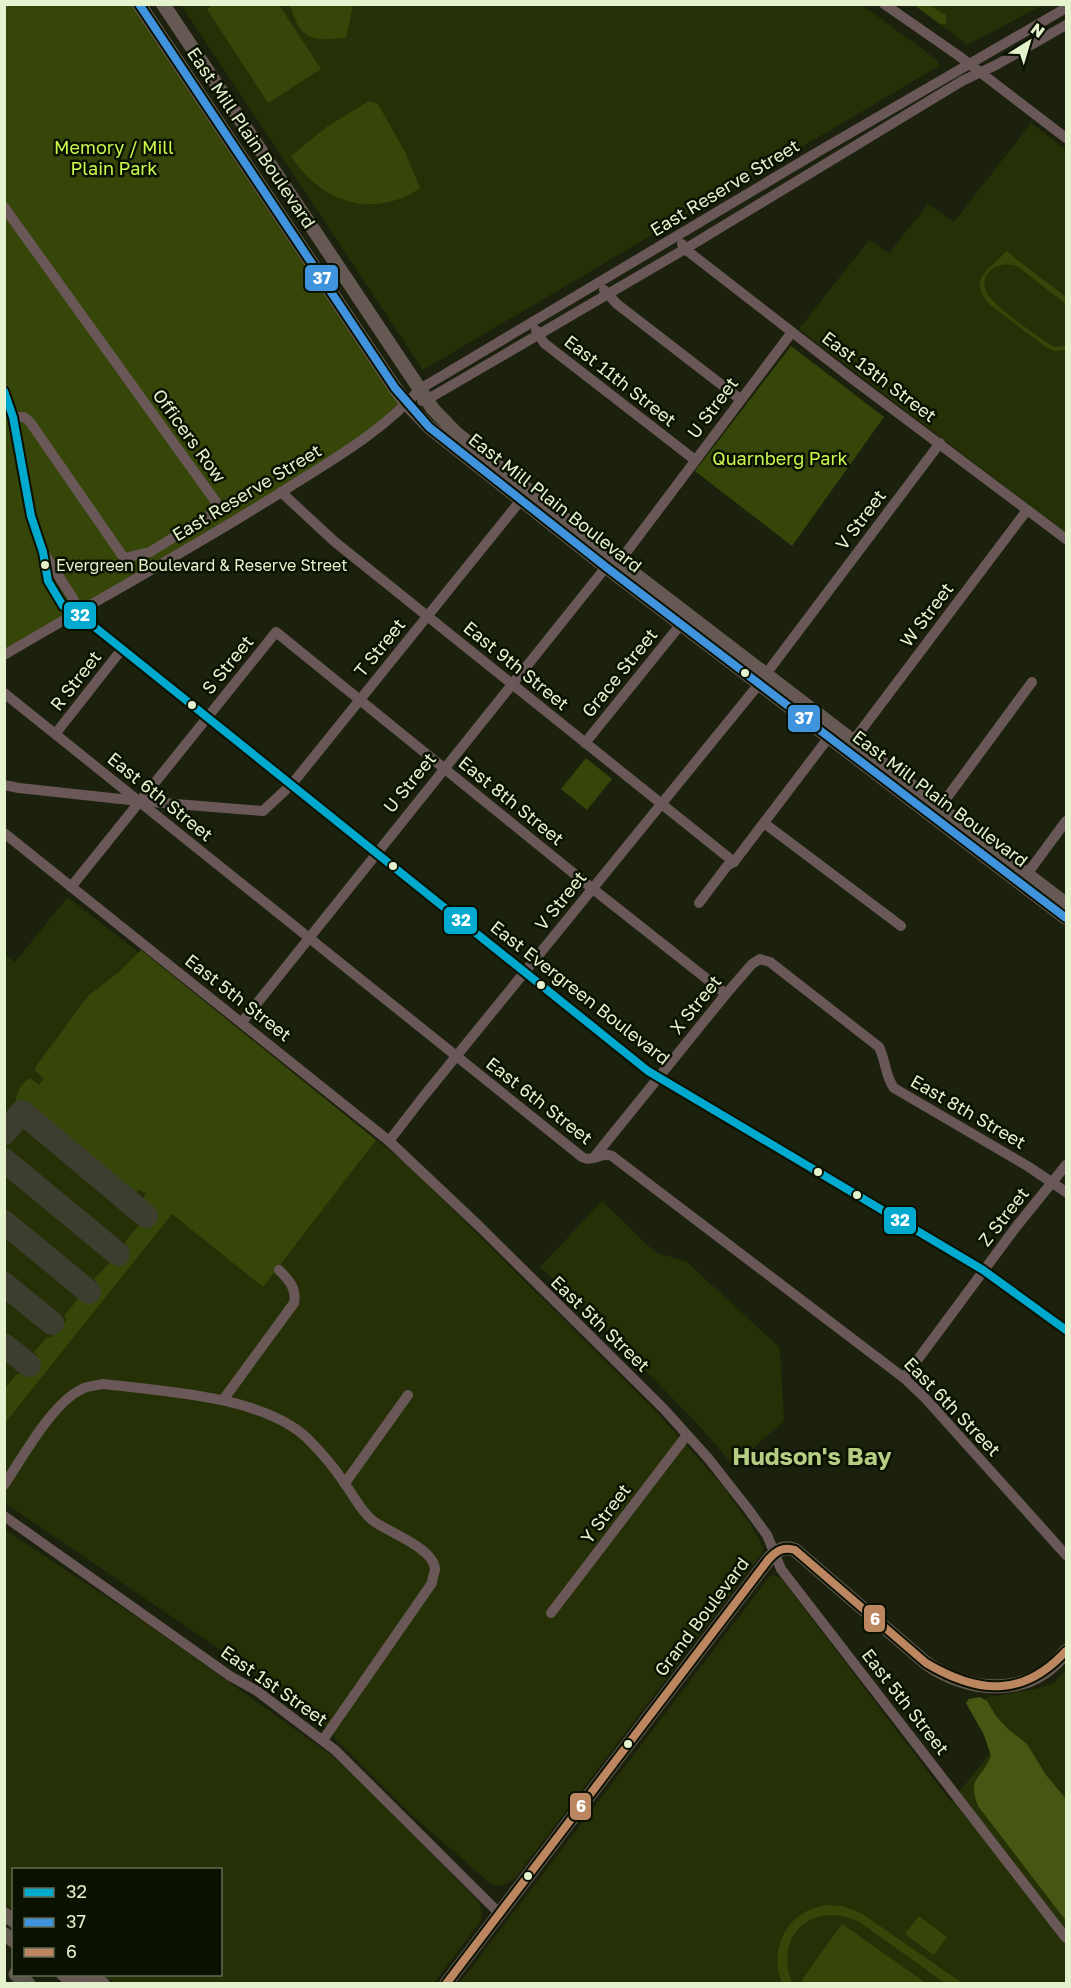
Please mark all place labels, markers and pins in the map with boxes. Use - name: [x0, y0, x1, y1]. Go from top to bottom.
- place label: Evergreen Boulevard & Reserve Street: [56, 555, 348, 575]
- marker: Evergreen Boulevard & Reserve Street: [39, 559, 51, 571]
- unlabelled marker: [739, 667, 751, 679]
- unlabelled marker: [186, 699, 198, 711]
- unlabelled marker: [387, 860, 399, 872]
- unlabelled marker: [535, 979, 547, 991]
- unlabelled marker: [812, 1166, 824, 1178]
- unlabelled marker: [851, 1189, 863, 1201]
- unlabelled marker: [622, 1738, 634, 1750]
- unlabelled marker: [522, 1870, 534, 1882]

